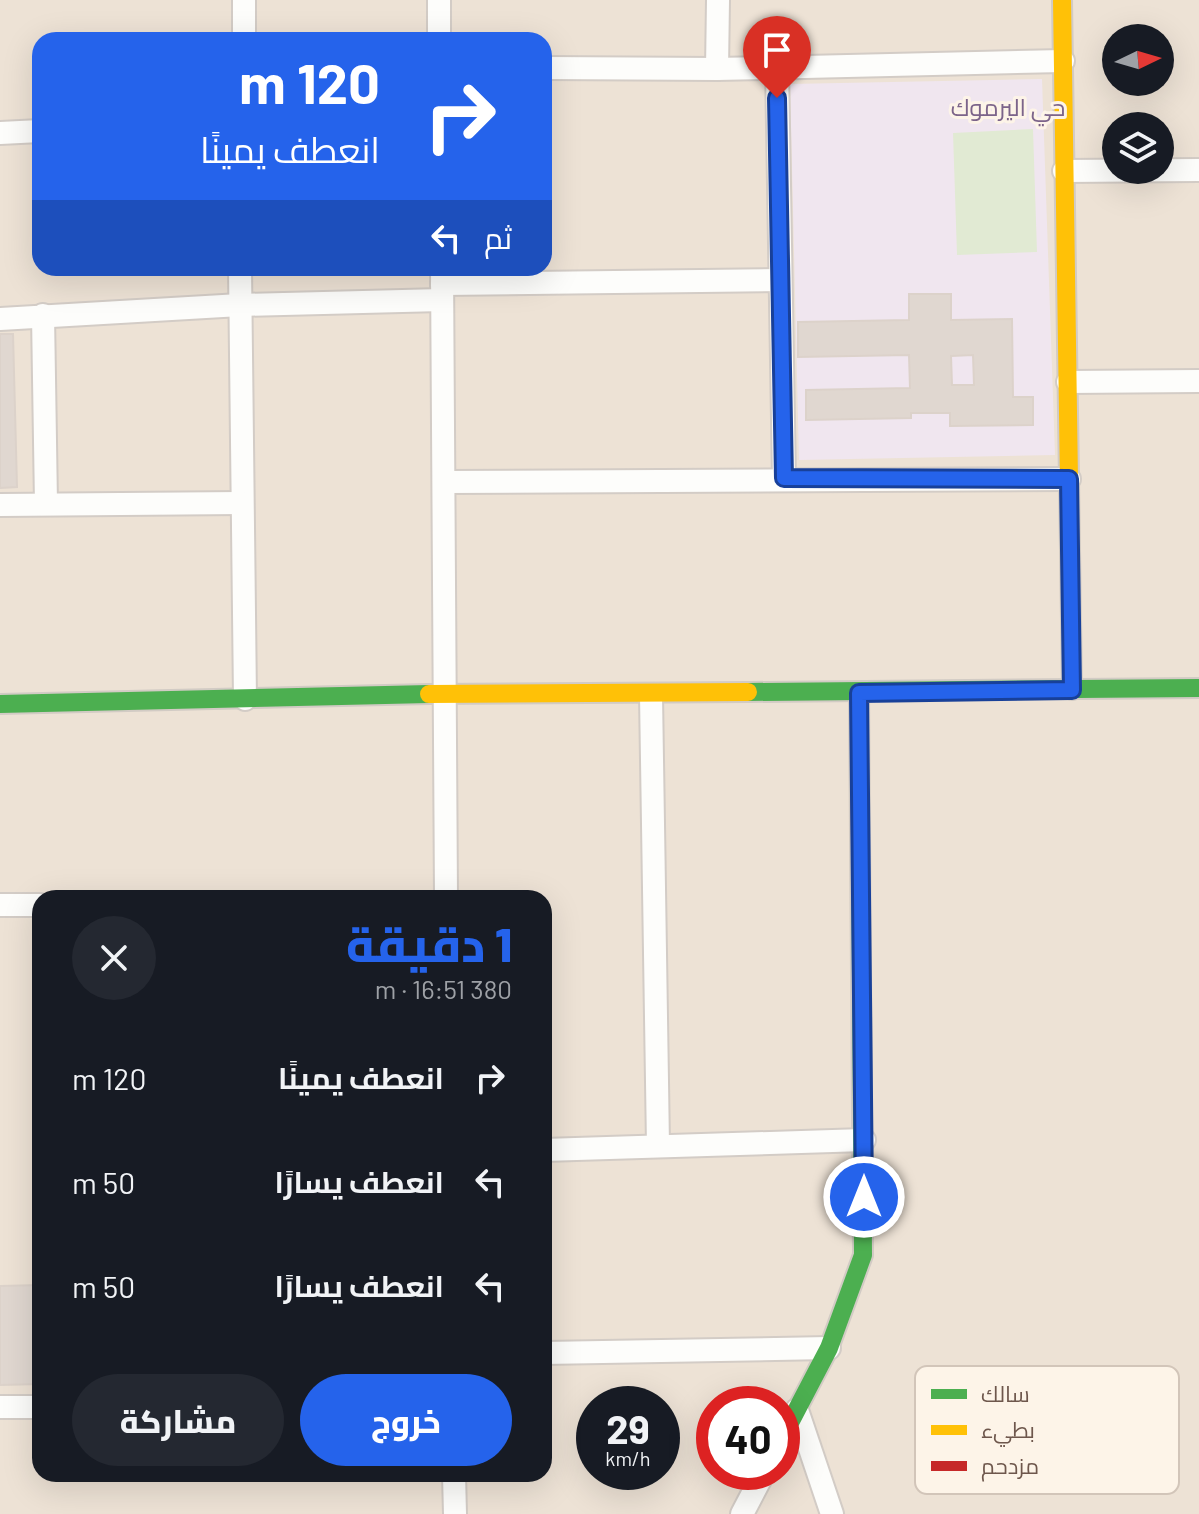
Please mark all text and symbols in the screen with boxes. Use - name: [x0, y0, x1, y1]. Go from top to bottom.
- pin: [743, 16, 811, 98]
- north arrow: [1102, 24, 1174, 96]
- map controls: [1102, 24, 1174, 184]
- icon: arrive: [755, 28, 799, 72]
- text: 120 m: [239, 48, 380, 115]
- icon: right: [408, 64, 512, 168]
- district label: حي اليرموك: [951, 92, 1065, 127]
- button: layers: [1102, 112, 1174, 184]
- text: انعطف يمينًا: [200, 127, 380, 170]
- icon: left: [424, 216, 468, 260]
- text: ثم: [484, 219, 512, 255]
- text: 1 دقيقة: [346, 914, 512, 972]
- button: close: [72, 916, 156, 1000]
- text: 380 m · 16:51: [375, 973, 512, 1004]
- icon: right: [468, 1056, 512, 1100]
- text: انعطف يمينًا: [278, 1059, 444, 1095]
- text: 120 m: [72, 1060, 146, 1096]
- position arrow: [822, 1155, 906, 1239]
- icon: left: [468, 1160, 512, 1204]
- text: انعطف يسارًا: [274, 1163, 444, 1199]
- text: 50 m: [72, 1164, 135, 1200]
- icon: left: [468, 1264, 512, 1308]
- text: انعطف يسارًا: [274, 1267, 444, 1303]
- text: 50 m: [72, 1268, 135, 1304]
- legend: [915, 1366, 1179, 1494]
- button: مشاركة: [72, 1374, 284, 1466]
- button: خروج: [300, 1374, 512, 1466]
- text: سالك: [981, 1380, 1030, 1406]
- speed limit sign: 40: [696, 1386, 800, 1490]
- text: 29: [606, 1404, 650, 1452]
- text: بطيء: [981, 1416, 1035, 1447]
- text: km/h: [605, 1446, 651, 1470]
- text: مزدحم: [981, 1452, 1039, 1482]

